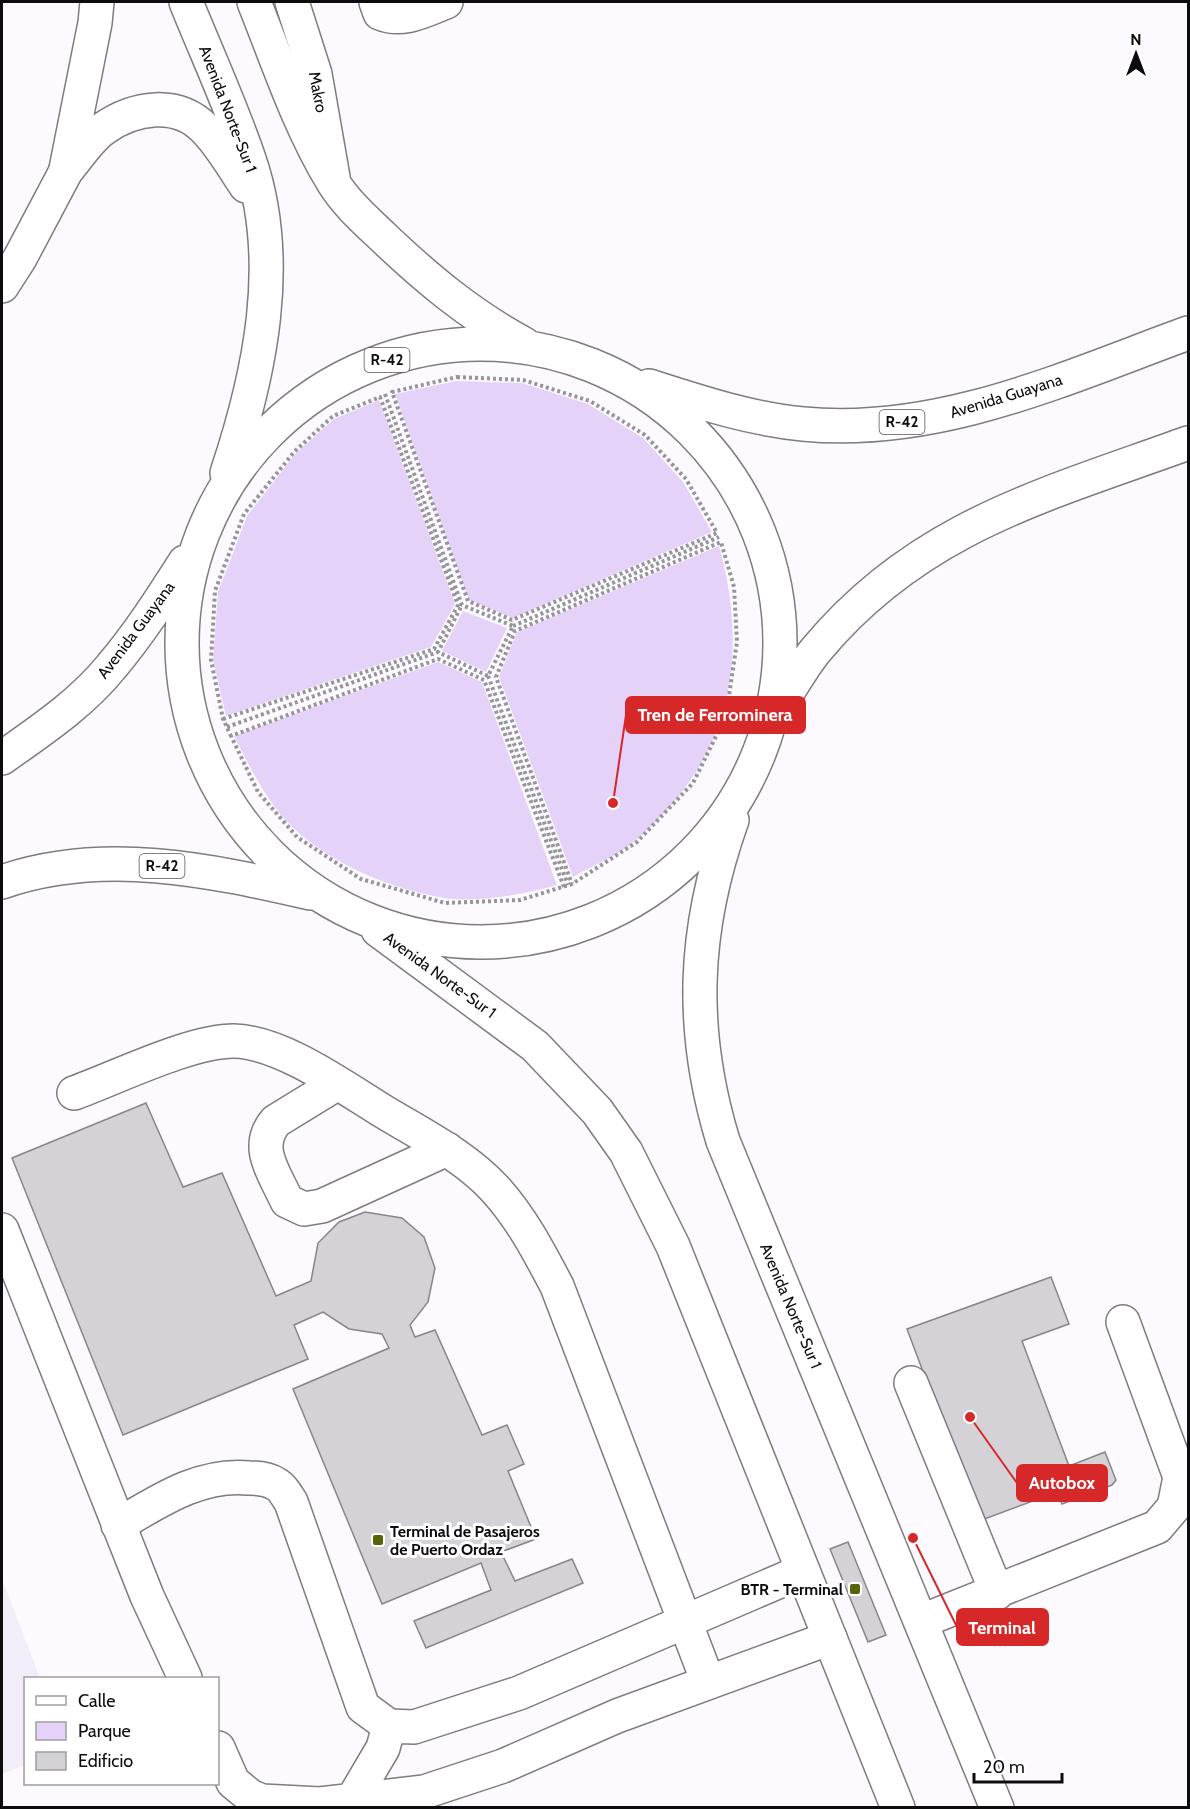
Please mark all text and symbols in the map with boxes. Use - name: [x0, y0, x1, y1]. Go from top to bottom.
- north arrow: [1106, 24, 1166, 84]
- text: N: [1130, 30, 1142, 49]
- street label: Avenida Norte-Sur 1: [195, 43, 261, 175]
- street label: Makro: [305, 70, 331, 114]
- road number: R-42: [364, 348, 410, 372]
- street label: Avenida Guayana: [948, 370, 1065, 422]
- road number: R-42: [880, 410, 924, 434]
- street label: Avenida Guayana: [93, 578, 179, 682]
- callout: Tren de Ferrominera: [626, 697, 805, 733]
- text: Tren de Ferrominera: [637, 704, 793, 726]
- road number: R-42: [140, 854, 184, 878]
- street label: Avenida Norte-Sur 1: [380, 928, 500, 1022]
- street label: Avenida Norte-Sur 1: [756, 1241, 826, 1371]
- callout: Autobox: [1017, 1465, 1107, 1501]
- text: Autobox: [1029, 1472, 1095, 1494]
- place label: Terminal de Pasajeros de Puerto Ordaz: [390, 1522, 540, 1559]
- marker: Terminal de Pasajeros de Puerto Ordaz: [371, 1533, 385, 1547]
- place label: BTR - Terminal: [741, 1580, 843, 1599]
- marker: BTR - Terminal: [848, 1582, 862, 1596]
- callout: Terminal: [957, 1609, 1048, 1645]
- text: Terminal: [968, 1617, 1036, 1639]
- legend: [24, 1677, 219, 1785]
- text: Calle: [78, 1690, 115, 1712]
- text: Parque: [78, 1720, 131, 1742]
- scale bar: [974, 1746, 1062, 1784]
- text: Edificio: [78, 1750, 133, 1772]
- text: 20 m: [983, 1756, 1025, 1778]

